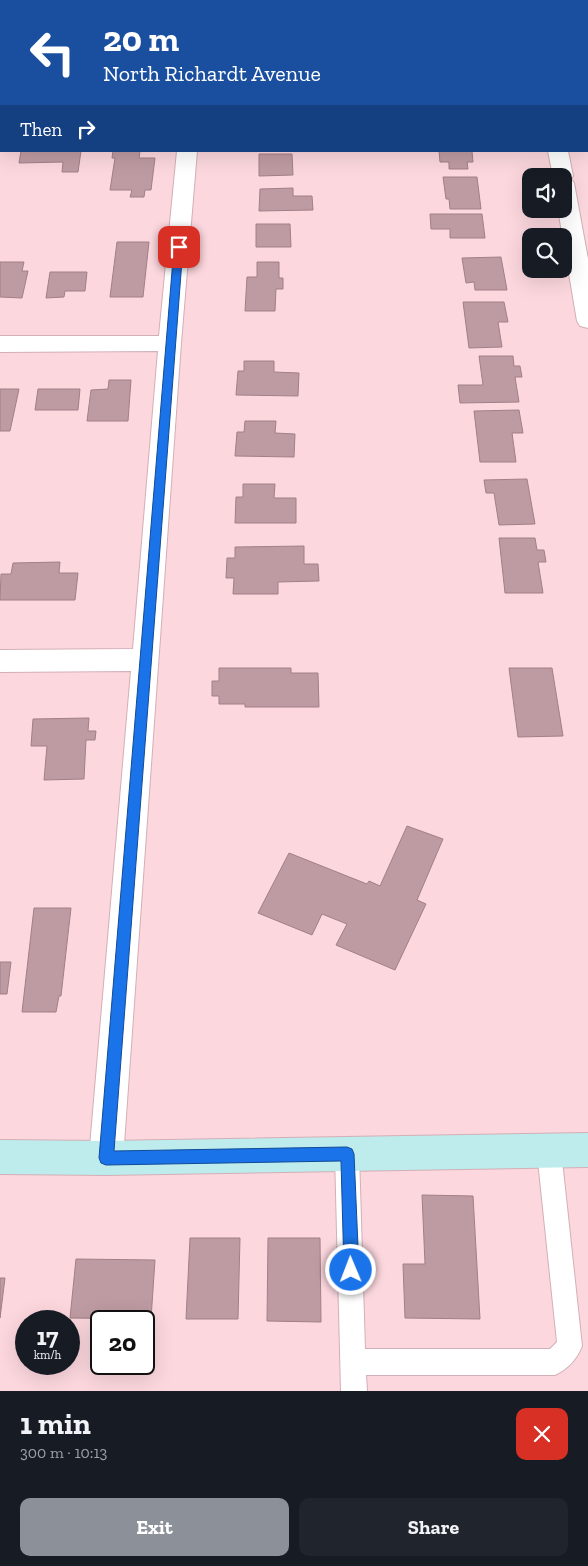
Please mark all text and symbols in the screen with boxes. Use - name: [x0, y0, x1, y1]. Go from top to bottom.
- text: 20 m: [103, 18, 179, 60]
- icon: left: [20, 20, 85, 85]
- text: North Richardt Avenue: [103, 60, 321, 87]
- icon: right: [72, 115, 100, 143]
- text: Then: [20, 118, 62, 141]
- map controls: [522, 168, 572, 278]
- button: sound: [522, 168, 572, 218]
- pin: [158, 226, 200, 268]
- button: search: [522, 228, 572, 278]
- icon: arrive: [165, 233, 193, 261]
- position arrow: [324, 1243, 376, 1295]
- speed limit sign: 20: [90, 1310, 155, 1375]
- text: 17: [37, 1321, 58, 1351]
- text: km/h: [34, 1348, 61, 1362]
- text: 1 min: [20, 1406, 91, 1442]
- button: close: [516, 1408, 568, 1460]
- text: 300 m · 10:13: [20, 1443, 107, 1462]
- button: Exit: [20, 1498, 289, 1556]
- button: Share: [299, 1498, 568, 1556]

